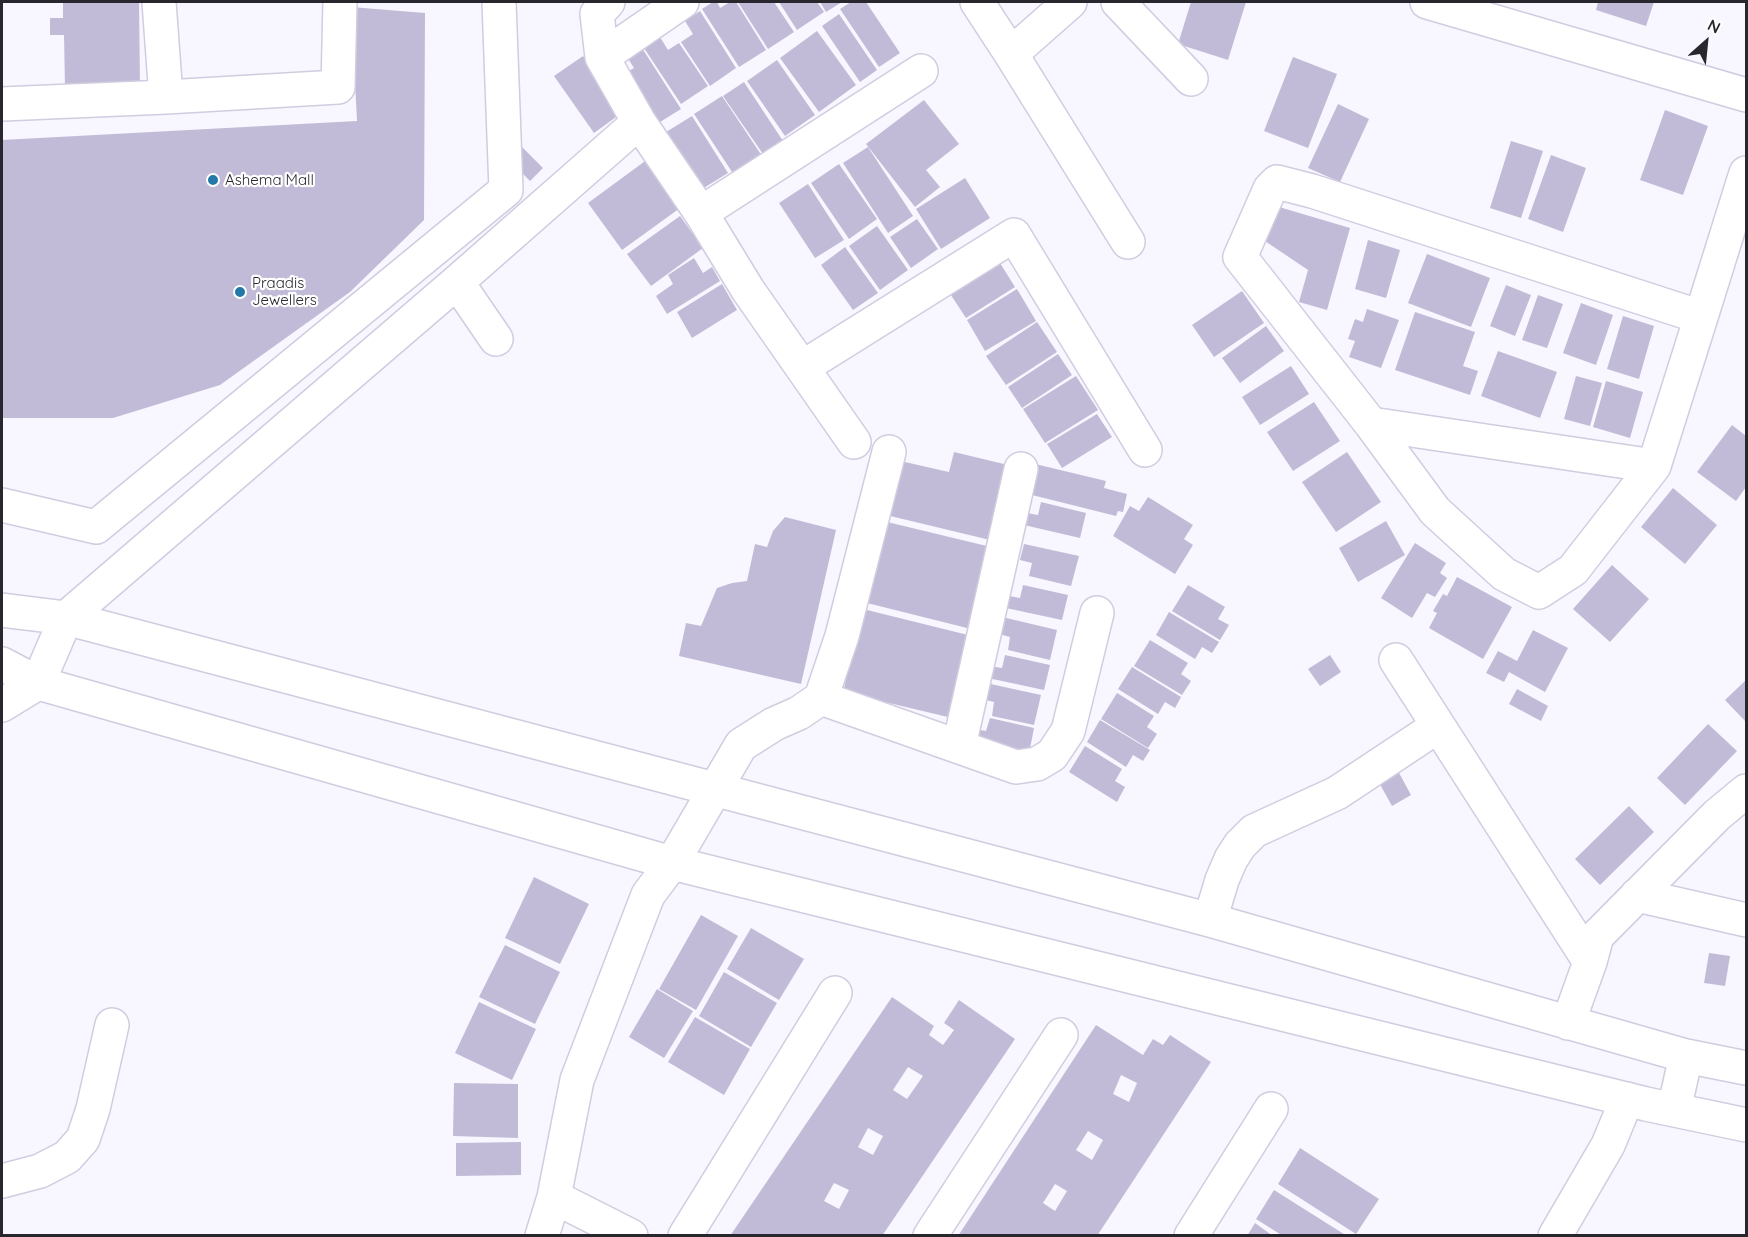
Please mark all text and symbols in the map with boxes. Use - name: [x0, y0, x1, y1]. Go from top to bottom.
- north arrow: [1676, 12, 1736, 72]
- text: N: [1704, 14, 1724, 38]
- place label: Ashema Mall: [225, 171, 314, 189]
- marker: Ashema Mall: [206, 173, 220, 187]
- place label: Praadis Jewellers: [252, 274, 317, 309]
- marker: Praadis Jewellers: [233, 285, 247, 299]

